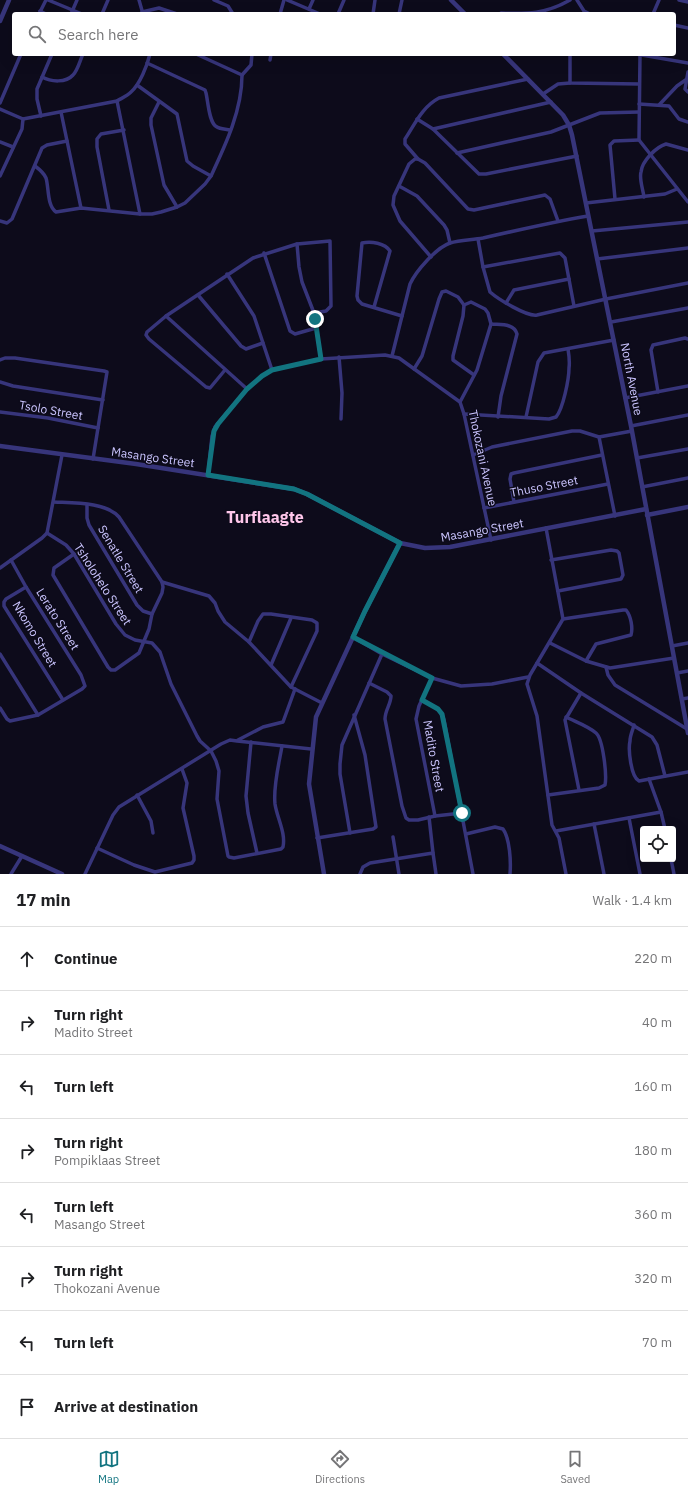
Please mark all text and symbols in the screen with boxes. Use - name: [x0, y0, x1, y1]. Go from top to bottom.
- search box: [12, 12, 676, 56]
- icon: search: [26, 23, 48, 45]
- text: Search here: [58, 25, 138, 44]
- route end: [306, 310, 324, 328]
- street label: North Avenue: [618, 341, 646, 417]
- street label: Tsolo Street: [18, 397, 84, 423]
- street label: Thokozani Avenue: [465, 409, 501, 508]
- street label: Masango Street: [110, 444, 196, 470]
- street label: Thuso Street: [509, 472, 579, 500]
- district label: Turflaagte: [226, 507, 304, 527]
- street label: Masango Street: [439, 515, 525, 545]
- street label: Senatle Street: [95, 522, 147, 596]
- street label: Tsholohelo Street: [71, 540, 135, 628]
- street label: Lerato Street: [33, 585, 83, 653]
- street label: Nkomo Street: [9, 598, 61, 670]
- street label: Madito Street: [420, 719, 448, 793]
- route start: [453, 804, 471, 822]
- map controls: [640, 826, 676, 862]
- button: locate: [640, 826, 676, 862]
- text: 17 min: [16, 889, 71, 911]
- text: Walk · 1.4 km: [592, 892, 672, 909]
- icon: ahead: [16, 948, 38, 970]
- text: Continue: [54, 949, 118, 968]
- text: 220 m: [634, 950, 672, 967]
- text: Turn right: [54, 1005, 123, 1024]
- icon: right: [16, 1012, 38, 1034]
- text: 40 m: [642, 1014, 672, 1031]
- text: Madito Street: [54, 1024, 133, 1041]
- icon: left: [16, 1076, 38, 1098]
- text: Turn left: [54, 1077, 114, 1096]
- text: 160 m: [634, 1078, 672, 1095]
- text: Turn right: [54, 1133, 123, 1152]
- icon: right: [16, 1140, 38, 1162]
- text: 180 m: [634, 1142, 672, 1159]
- text: Pompiklaas Street: [54, 1152, 160, 1169]
- text: Turn left: [54, 1197, 114, 1216]
- icon: left: [16, 1204, 38, 1226]
- text: 360 m: [634, 1206, 672, 1223]
- text: Masango Street: [54, 1216, 145, 1233]
- text: Turn right: [54, 1261, 123, 1280]
- icon: right: [16, 1268, 38, 1290]
- text: 320 m: [634, 1270, 672, 1287]
- text: Thokozani Avenue: [54, 1280, 160, 1297]
- icon: left: [16, 1332, 38, 1354]
- text: Turn left: [54, 1333, 114, 1352]
- text: 70 m: [642, 1334, 672, 1351]
- icon: arrive: [16, 1396, 38, 1418]
- text: Arrive at destination: [54, 1397, 198, 1416]
- tab: Map: [98, 1448, 120, 1486]
- tab: Directions: [315, 1448, 365, 1486]
- tab: Saved: [560, 1448, 590, 1486]

